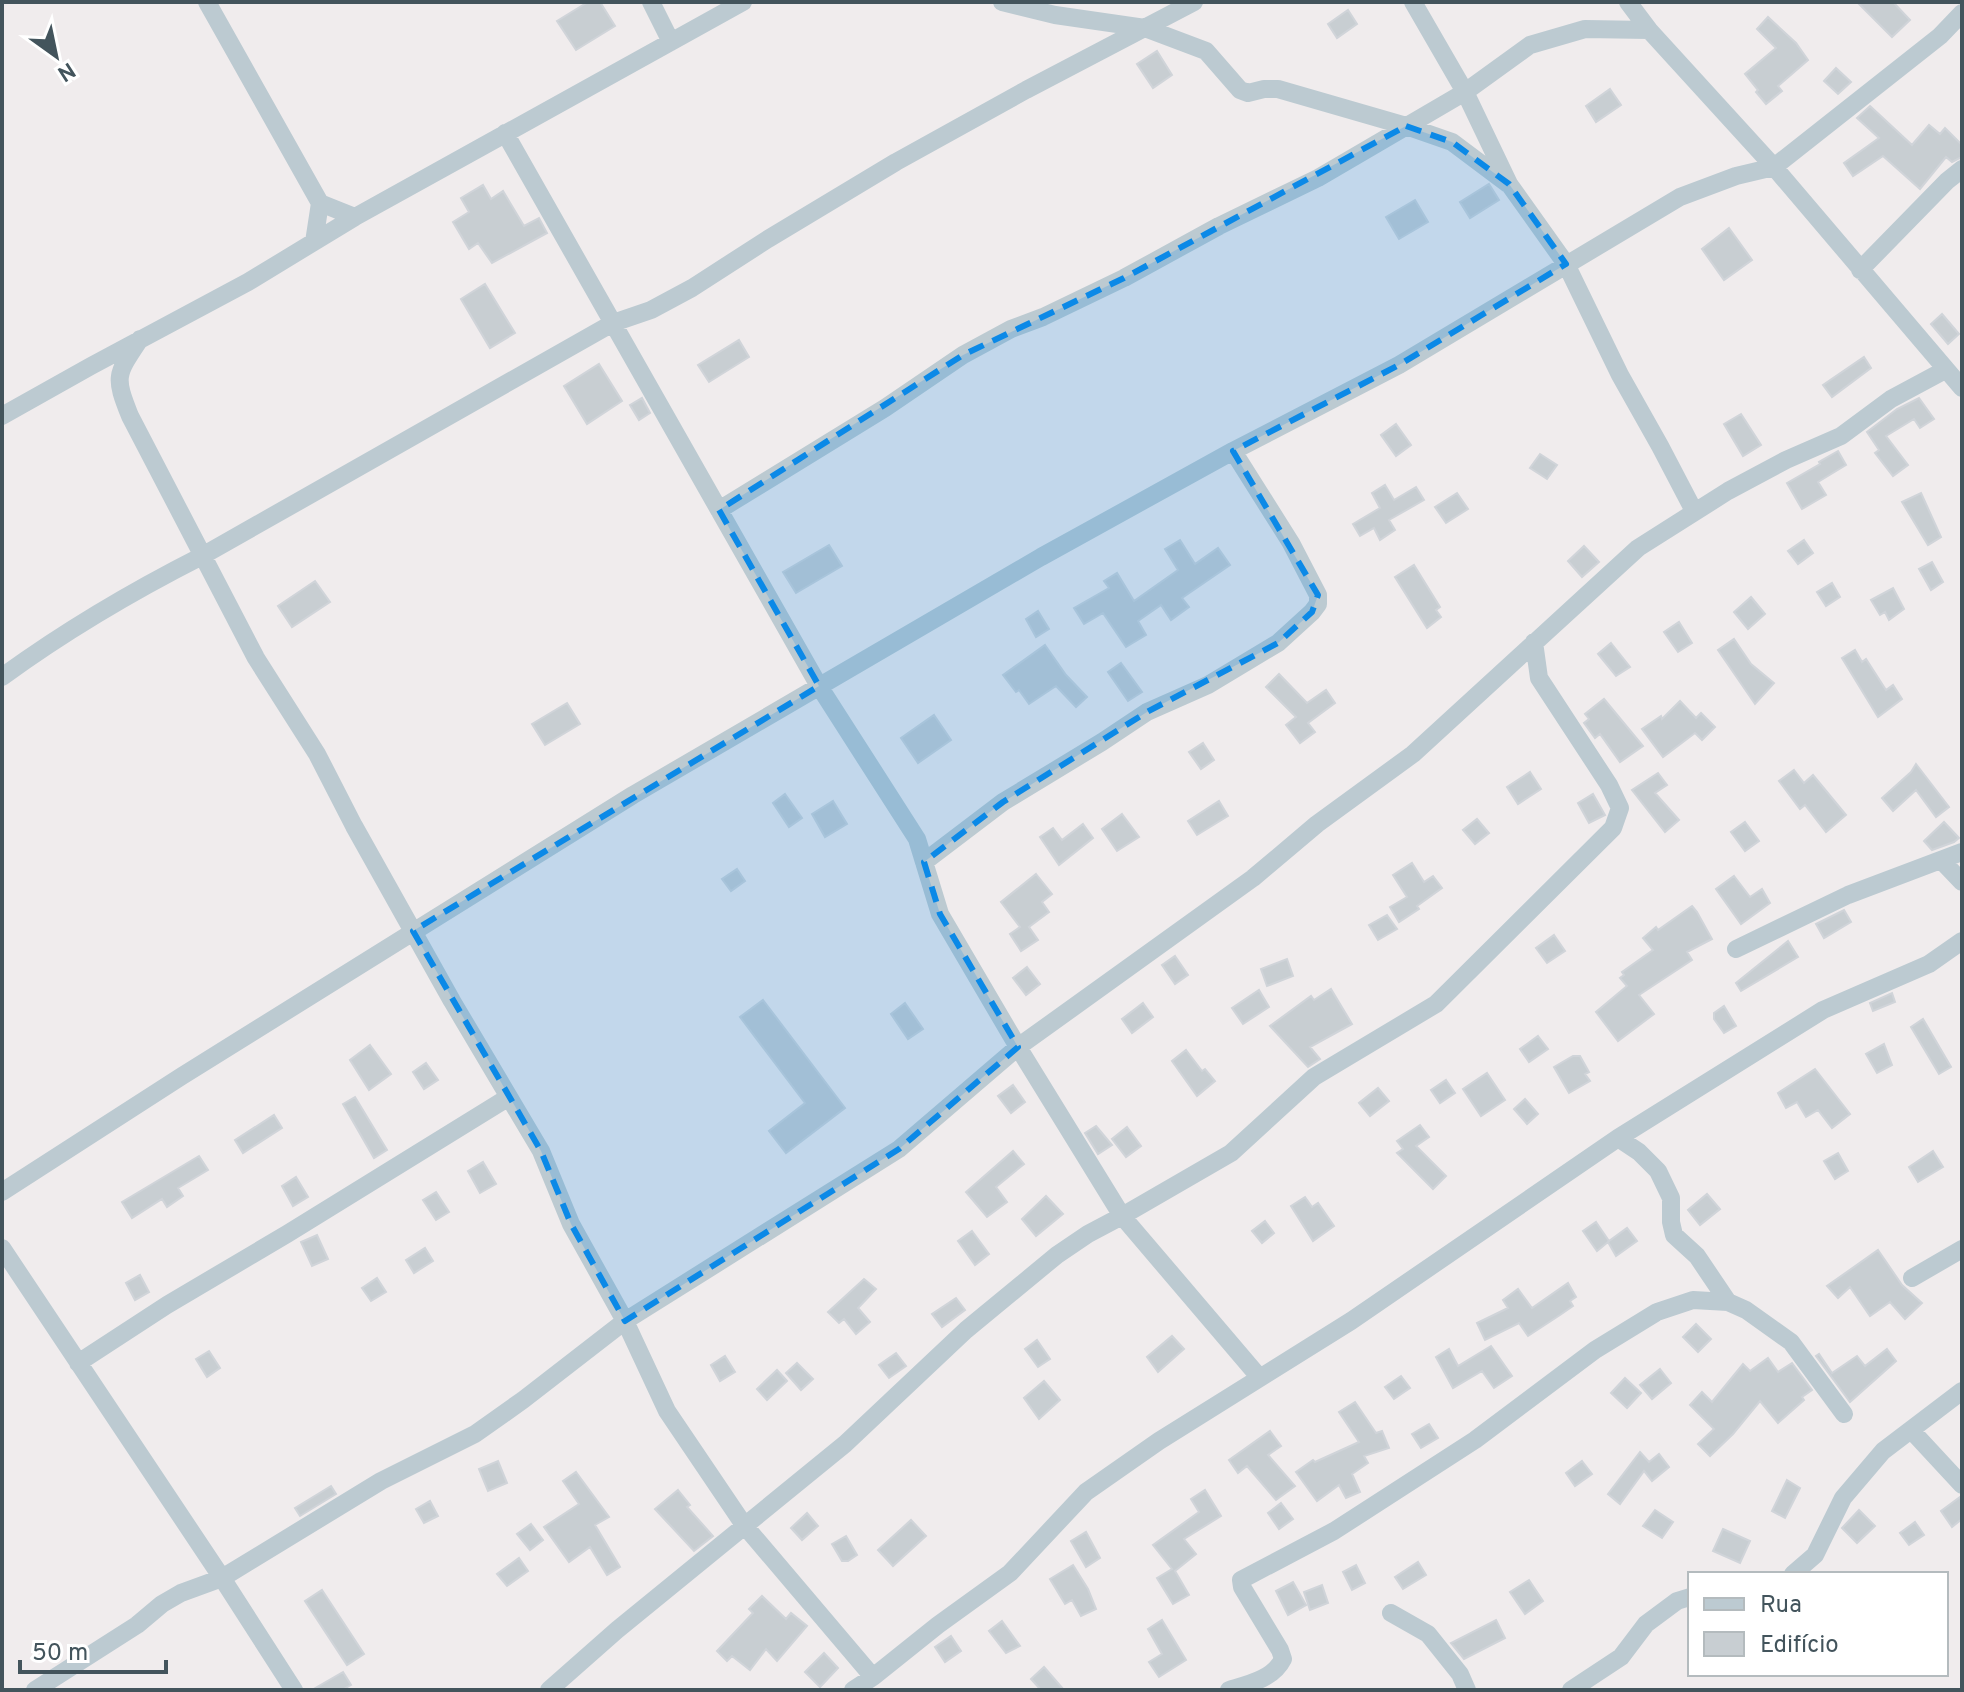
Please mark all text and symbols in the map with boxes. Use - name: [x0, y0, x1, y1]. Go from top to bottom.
- north arrow: [16, 16, 96, 96]
- text: N: [52, 55, 80, 86]
- legend: [1688, 1572, 1948, 1676]
- text: Rua: [1760, 1591, 1802, 1621]
- scale bar: [20, 1624, 166, 1674]
- text: Edifício: [1760, 1631, 1839, 1661]
- text: 50 m: [32, 1639, 88, 1669]

